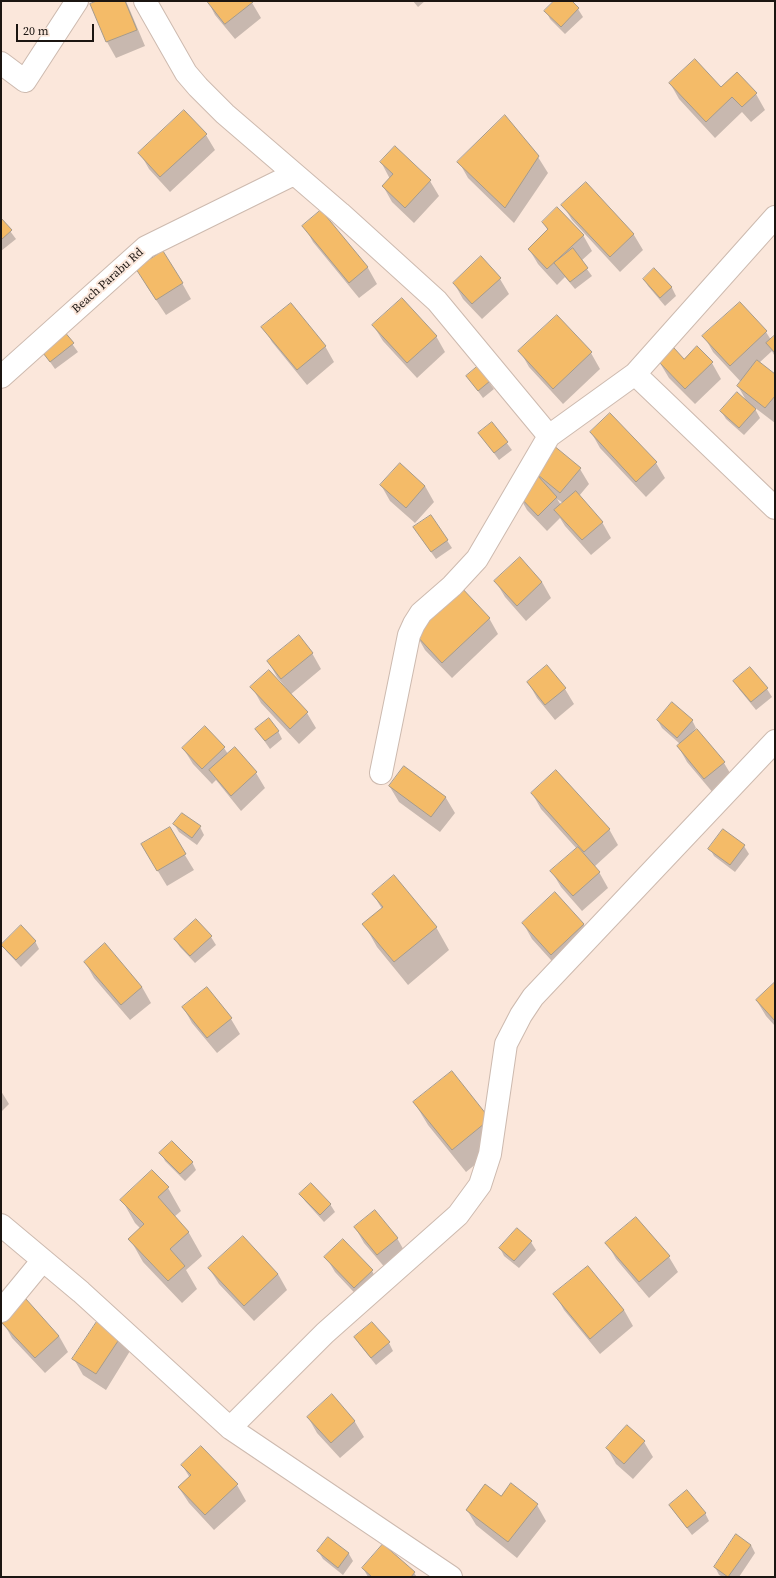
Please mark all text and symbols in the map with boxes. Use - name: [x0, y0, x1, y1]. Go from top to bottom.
- scale bar: [18, 16, 96, 42]
- text: 20 m: [23, 23, 49, 39]
- street label: Beach Parabu Rd: [69, 245, 147, 317]

